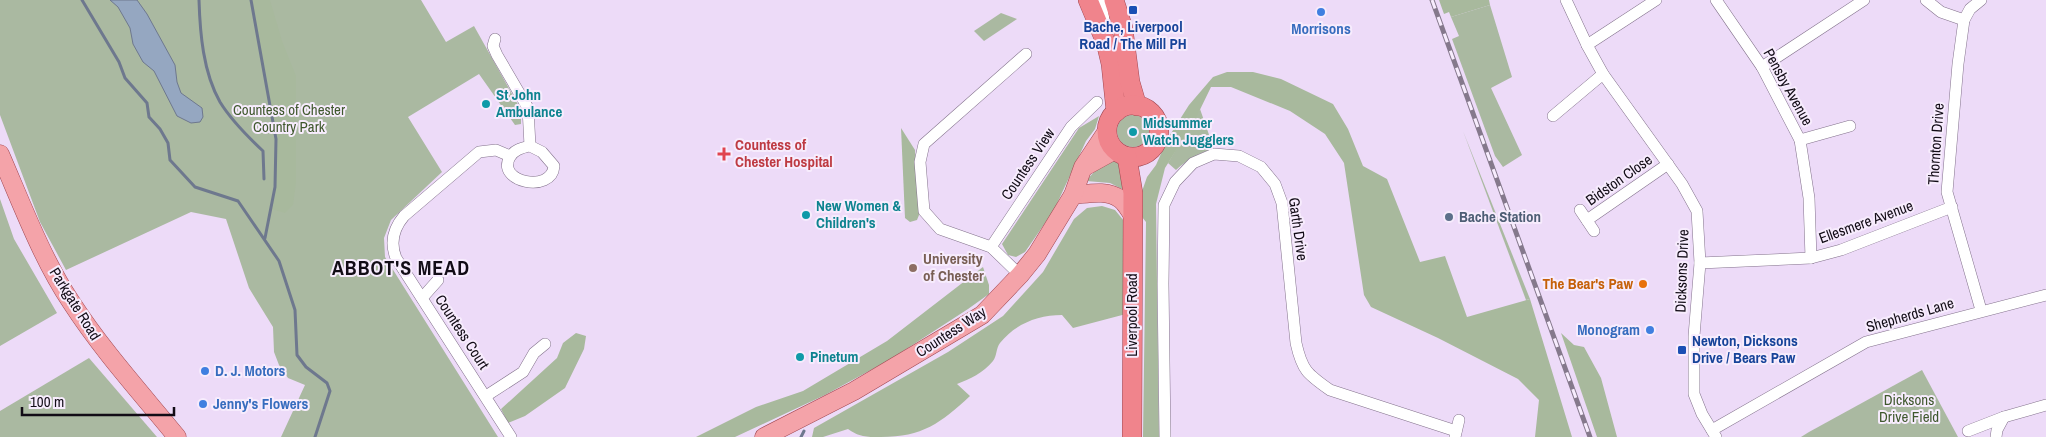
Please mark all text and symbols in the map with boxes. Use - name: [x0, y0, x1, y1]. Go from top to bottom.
- marker: Bache, Liverpool Road / The Mill PH: [1127, 4, 1139, 16]
- marker: Morrisons: [1315, 6, 1327, 18]
- place label: Bache, Liverpool Road / The Mill PH: [1079, 16, 1187, 54]
- place label: Morrisons: [1291, 18, 1351, 39]
- street label: Pensby Avenue: [1759, 44, 1818, 129]
- place label: St John Ambulance: [496, 84, 562, 122]
- marker: St John Ambulance: [480, 98, 492, 110]
- park label: Countess of Chester Country Park: [233, 99, 345, 137]
- street label: Thornton Drive: [1922, 102, 1949, 186]
- place label: Midsummer Watch Jugglers: [1143, 112, 1234, 150]
- street label: Countess View: [996, 124, 1059, 204]
- marker: Midsummer Watch Jugglers: [1127, 126, 1139, 138]
- place label: Countess of Chester Hospital: [735, 134, 833, 172]
- marker: Countess of Chester Hospital: [717, 147, 731, 161]
- street label: Bidston Close: [1581, 149, 1656, 210]
- place label: New Women & Children's: [816, 195, 901, 233]
- street label: Ellesmere Avenue: [1816, 195, 1916, 248]
- street label: Garth Drive: [1284, 196, 1313, 262]
- place label: Bache Station: [1459, 206, 1541, 227]
- marker: New Women & Children's: [800, 209, 812, 221]
- marker: Bache Station: [1443, 211, 1455, 223]
- street label: Dicksons Drive: [1670, 229, 1693, 313]
- place label: University of Chester: [923, 248, 984, 286]
- district label: ABBOT'S MEAD: [332, 254, 470, 281]
- marker: University of Chester: [907, 262, 919, 274]
- street label: Parkgate Road: [45, 263, 106, 344]
- street label: Liverpool Road: [1121, 273, 1142, 357]
- place label: The Bear's Paw: [1543, 273, 1633, 294]
- marker: The Bear's Paw: [1637, 278, 1649, 290]
- street label: Countess Court: [430, 290, 495, 374]
- street label: Shepherds Lane: [1864, 292, 1956, 337]
- street label: Countess Way: [912, 301, 991, 362]
- place label: Monogram: [1577, 319, 1640, 340]
- marker: Monogram: [1644, 324, 1656, 336]
- place label: Newton, Dicksons Drive / Bears Paw: [1692, 330, 1798, 368]
- marker: Newton, Dicksons Drive / Bears Paw: [1676, 344, 1688, 356]
- place label: Pinetum: [810, 346, 859, 367]
- marker: Pinetum: [794, 351, 806, 363]
- place label: D. J. Motors: [215, 360, 286, 381]
- marker: D. J. Motors: [199, 365, 211, 377]
- scale bar: [22, 384, 175, 416]
- park label: Dicksons Drive Field: [1879, 389, 1939, 427]
- text: 100 m: [30, 391, 64, 412]
- place label: Jenny's Flowers: [213, 393, 308, 414]
- marker: Jenny's Flowers: [197, 398, 209, 410]

